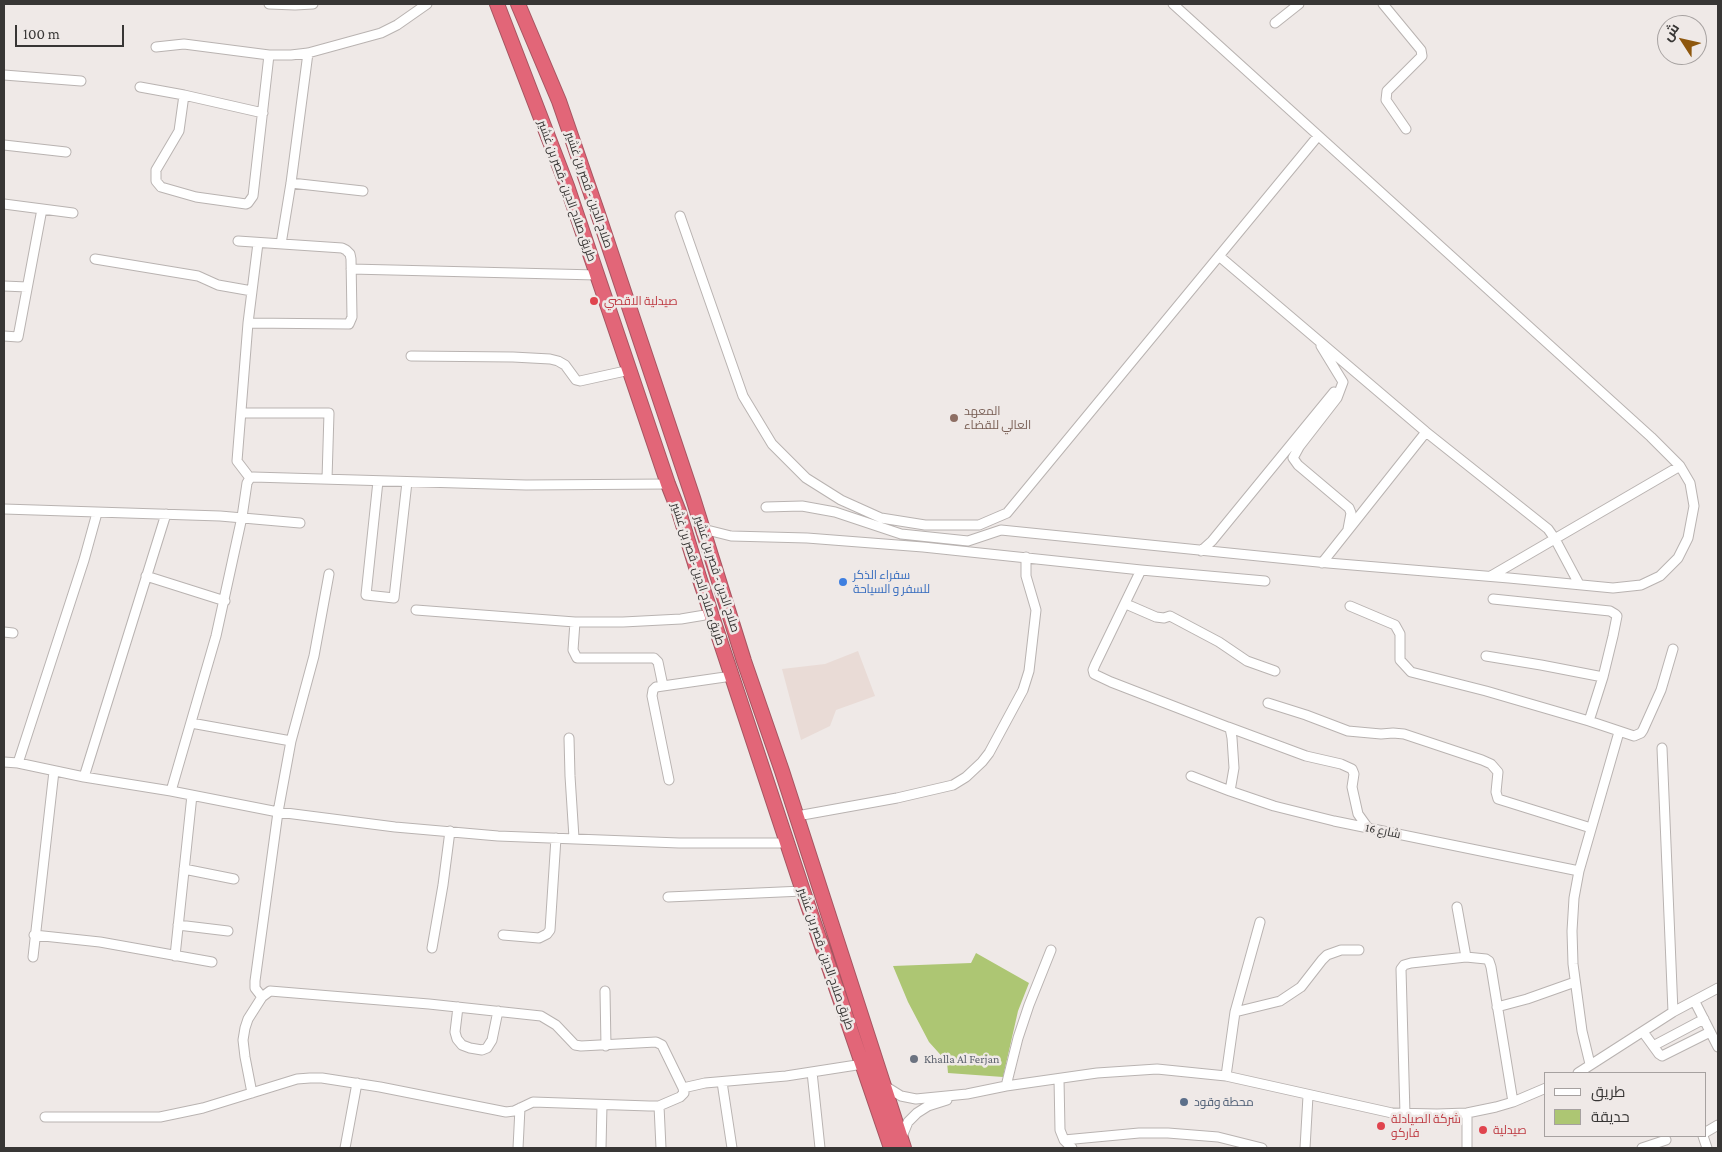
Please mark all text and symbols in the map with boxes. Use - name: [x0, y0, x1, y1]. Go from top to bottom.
- scale bar: [18, 15, 126, 47]
- north arrow: [1657, 15, 1707, 65]
- text: ش: [1659, 20, 1682, 44]
- text: 100 m: [23, 26, 60, 42]
- street label: طريق صلاح الدين -قصر بن غشير: [535, 118, 599, 264]
- street label: صلاح الدين - قصر بن غشير: [562, 130, 616, 250]
- place label: صيدلية الاقصي: [604, 294, 678, 308]
- marker: صيدلية الاقصي: [588, 295, 600, 307]
- place label: المعهد العالي للقضاء: [964, 404, 1031, 432]
- marker: المعهد العالي للقضاء: [948, 412, 960, 424]
- street label: طريق صلاح الدين -قصر بن غشير: [668, 501, 728, 647]
- street label: صلاح الدين - قصر بن غشير: [691, 514, 743, 634]
- place label: سفراء الذكر للسفر و السياحة: [853, 568, 930, 596]
- marker: سفراء الذكر للسفر و السياحة: [837, 576, 849, 588]
- street label: شارع 16: [1364, 820, 1402, 842]
- street label: طريق صلاح الدين -قصر بن غشير: [795, 886, 857, 1032]
- place label: Khalla Al Ferjan: [924, 1052, 999, 1066]
- marker: Khalla Al Ferjan: [908, 1053, 920, 1065]
- legend: [1544, 1072, 1707, 1137]
- text: طريق: [1591, 1084, 1625, 1100]
- place label: محطة وقود: [1194, 1095, 1254, 1109]
- marker: محطة وقود: [1178, 1096, 1190, 1108]
- text: حديقة: [1591, 1109, 1630, 1125]
- place label: شركة الصيادلة فاركو: [1391, 1112, 1461, 1140]
- marker: شركة الصيادلة فاركو: [1375, 1120, 1387, 1132]
- place label: صيدلية: [1493, 1123, 1527, 1137]
- marker: صيدلية: [1477, 1124, 1489, 1136]

